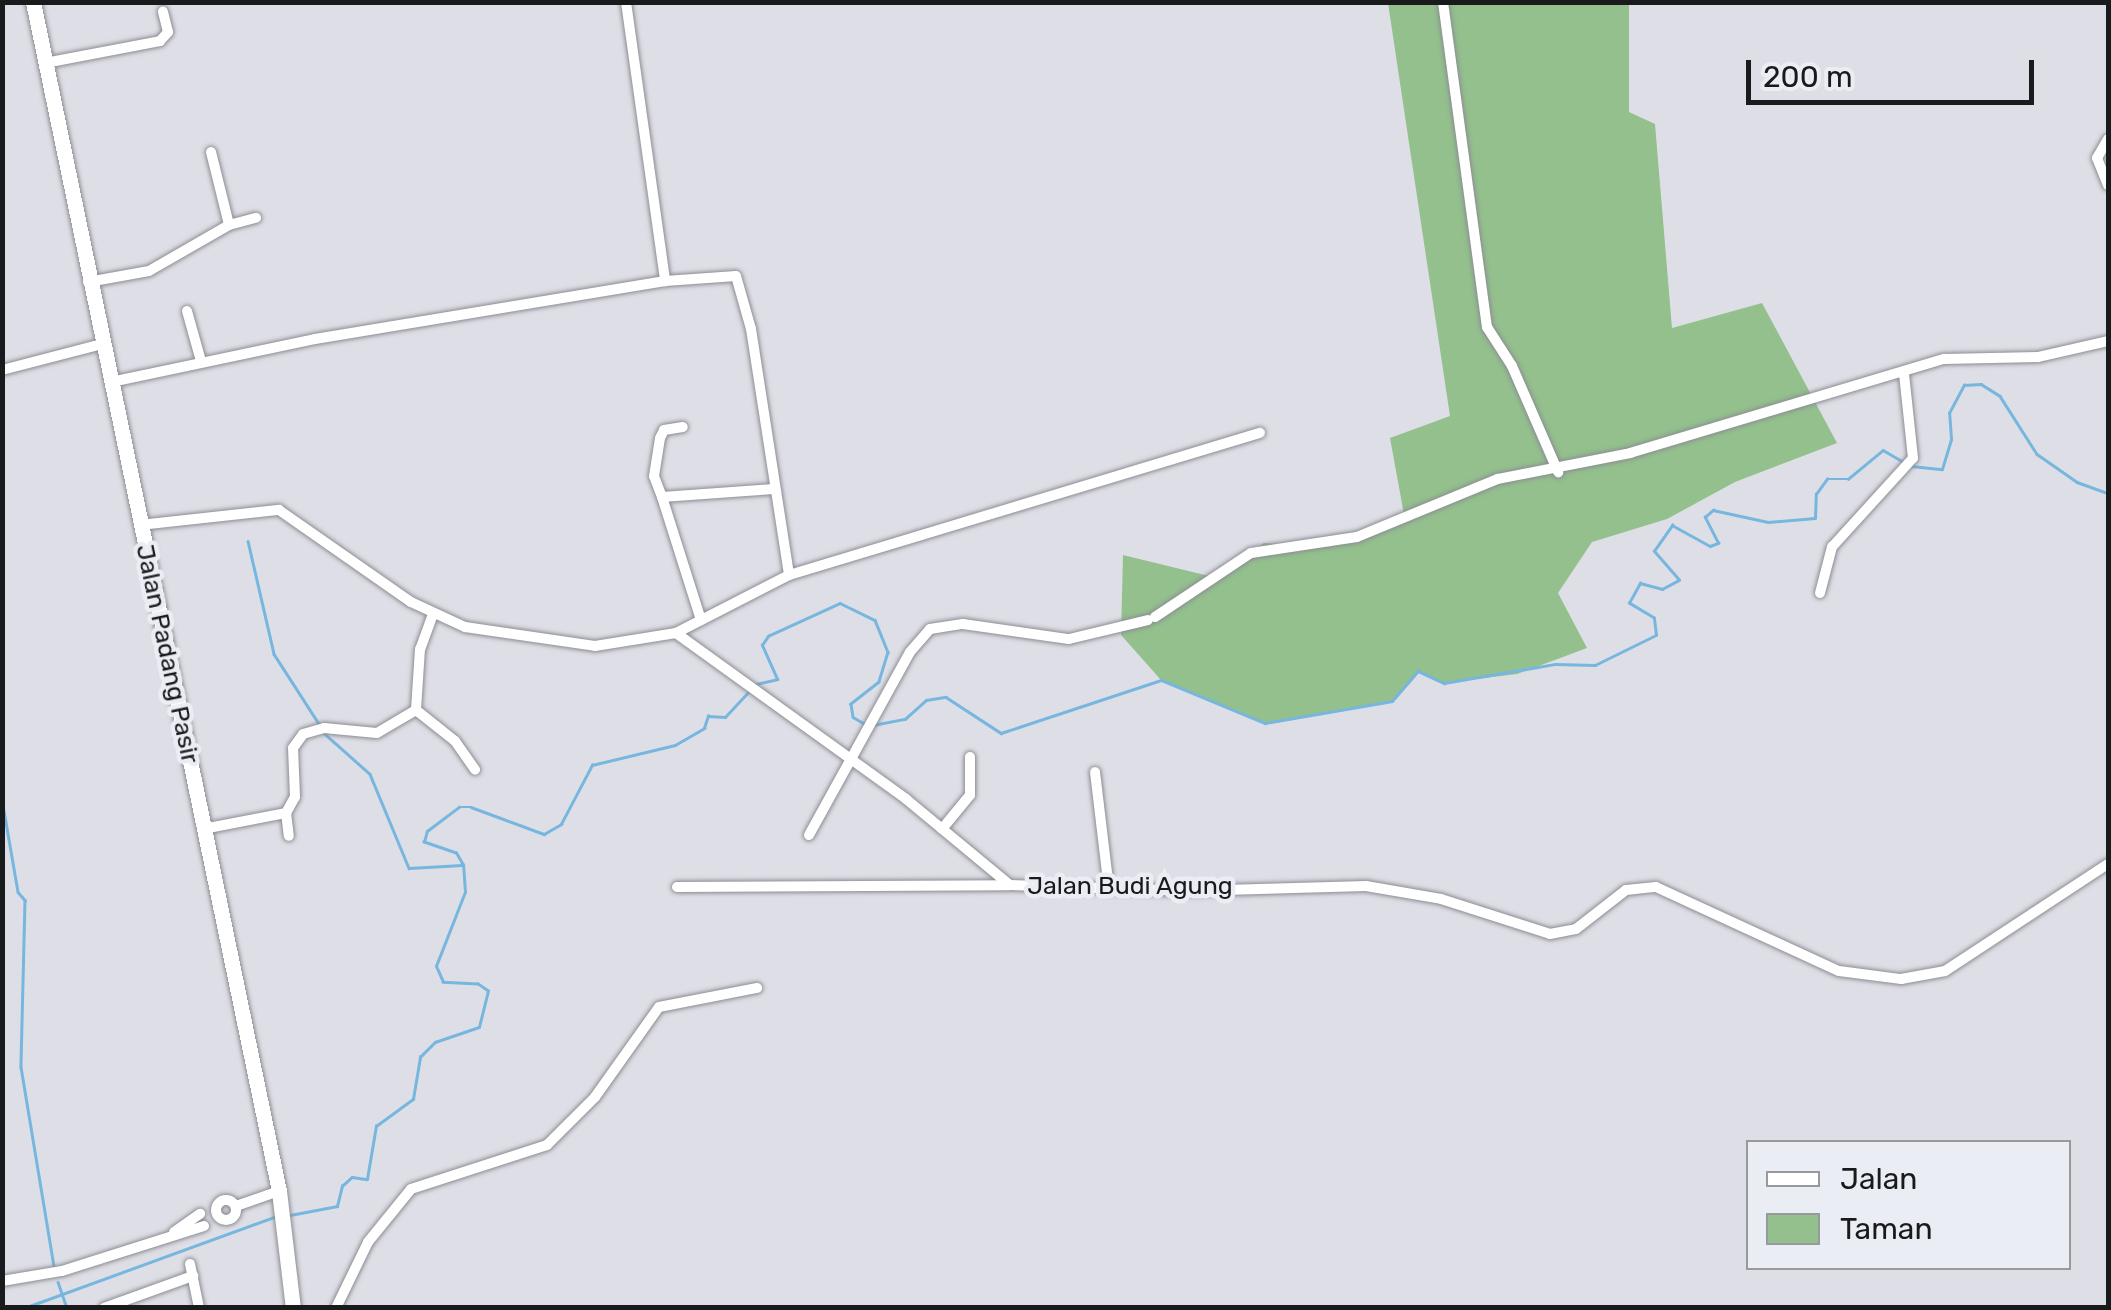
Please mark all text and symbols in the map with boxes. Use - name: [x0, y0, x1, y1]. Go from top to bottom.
- scale bar: [1751, 40, 2038, 102]
- text: 200 m: [1763, 59, 1853, 95]
- street label: Jalan Padang Pasir: [129, 542, 205, 766]
- street label: Jalan Budi Agung: [1027, 871, 1233, 901]
- legend: [1746, 1140, 2071, 1270]
- text: Jalan: [1840, 1161, 1918, 1197]
- text: Taman: [1840, 1211, 1933, 1247]

